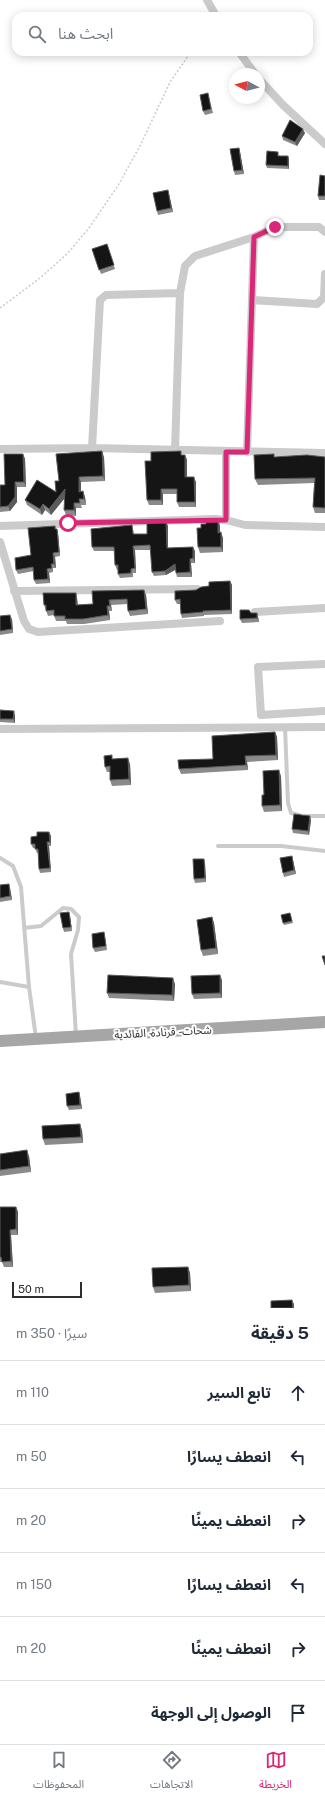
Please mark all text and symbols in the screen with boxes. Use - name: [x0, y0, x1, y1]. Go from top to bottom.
- search box: [12, 12, 313, 56]
- icon: search: [26, 23, 48, 45]
- text: ابحث هنا: [58, 25, 113, 42]
- north arrow: [229, 68, 265, 104]
- route end: [266, 218, 284, 236]
- route start: [59, 514, 77, 532]
- street label: شحات - قرنادة- الفائدية: [114, 1023, 212, 1042]
- scale bar: [12, 1280, 82, 1299]
- text: 50 m: [18, 1283, 44, 1295]
- text: 5 دقيقة: [251, 1323, 309, 1343]
- text: سيرًا · 350 m: [16, 1326, 87, 1341]
- icon: ahead: [287, 1382, 309, 1404]
- text: تابع السير: [207, 1384, 271, 1401]
- text: 110 m: [16, 1385, 49, 1400]
- icon: left: [287, 1446, 309, 1468]
- text: انعطف يسارًا: [187, 1448, 271, 1465]
- text: 50 m: [16, 1449, 47, 1464]
- icon: right: [287, 1510, 309, 1532]
- text: انعطف يمينًا: [191, 1512, 271, 1529]
- text: 20 m: [16, 1513, 46, 1528]
- icon: left: [287, 1574, 309, 1596]
- text: انعطف يسارًا: [187, 1576, 271, 1593]
- text: 150 m: [16, 1577, 52, 1592]
- icon: right: [287, 1638, 309, 1660]
- text: انعطف يمينًا: [191, 1640, 271, 1657]
- text: 20 m: [16, 1641, 46, 1656]
- icon: arrive: [287, 1702, 309, 1724]
- text: الوصول إلى الوجهة: [151, 1704, 271, 1721]
- tab: المحفوظات: [33, 1749, 84, 1796]
- tab: الاتجاهات: [150, 1749, 193, 1796]
- tab: الخريطة: [259, 1749, 292, 1796]

